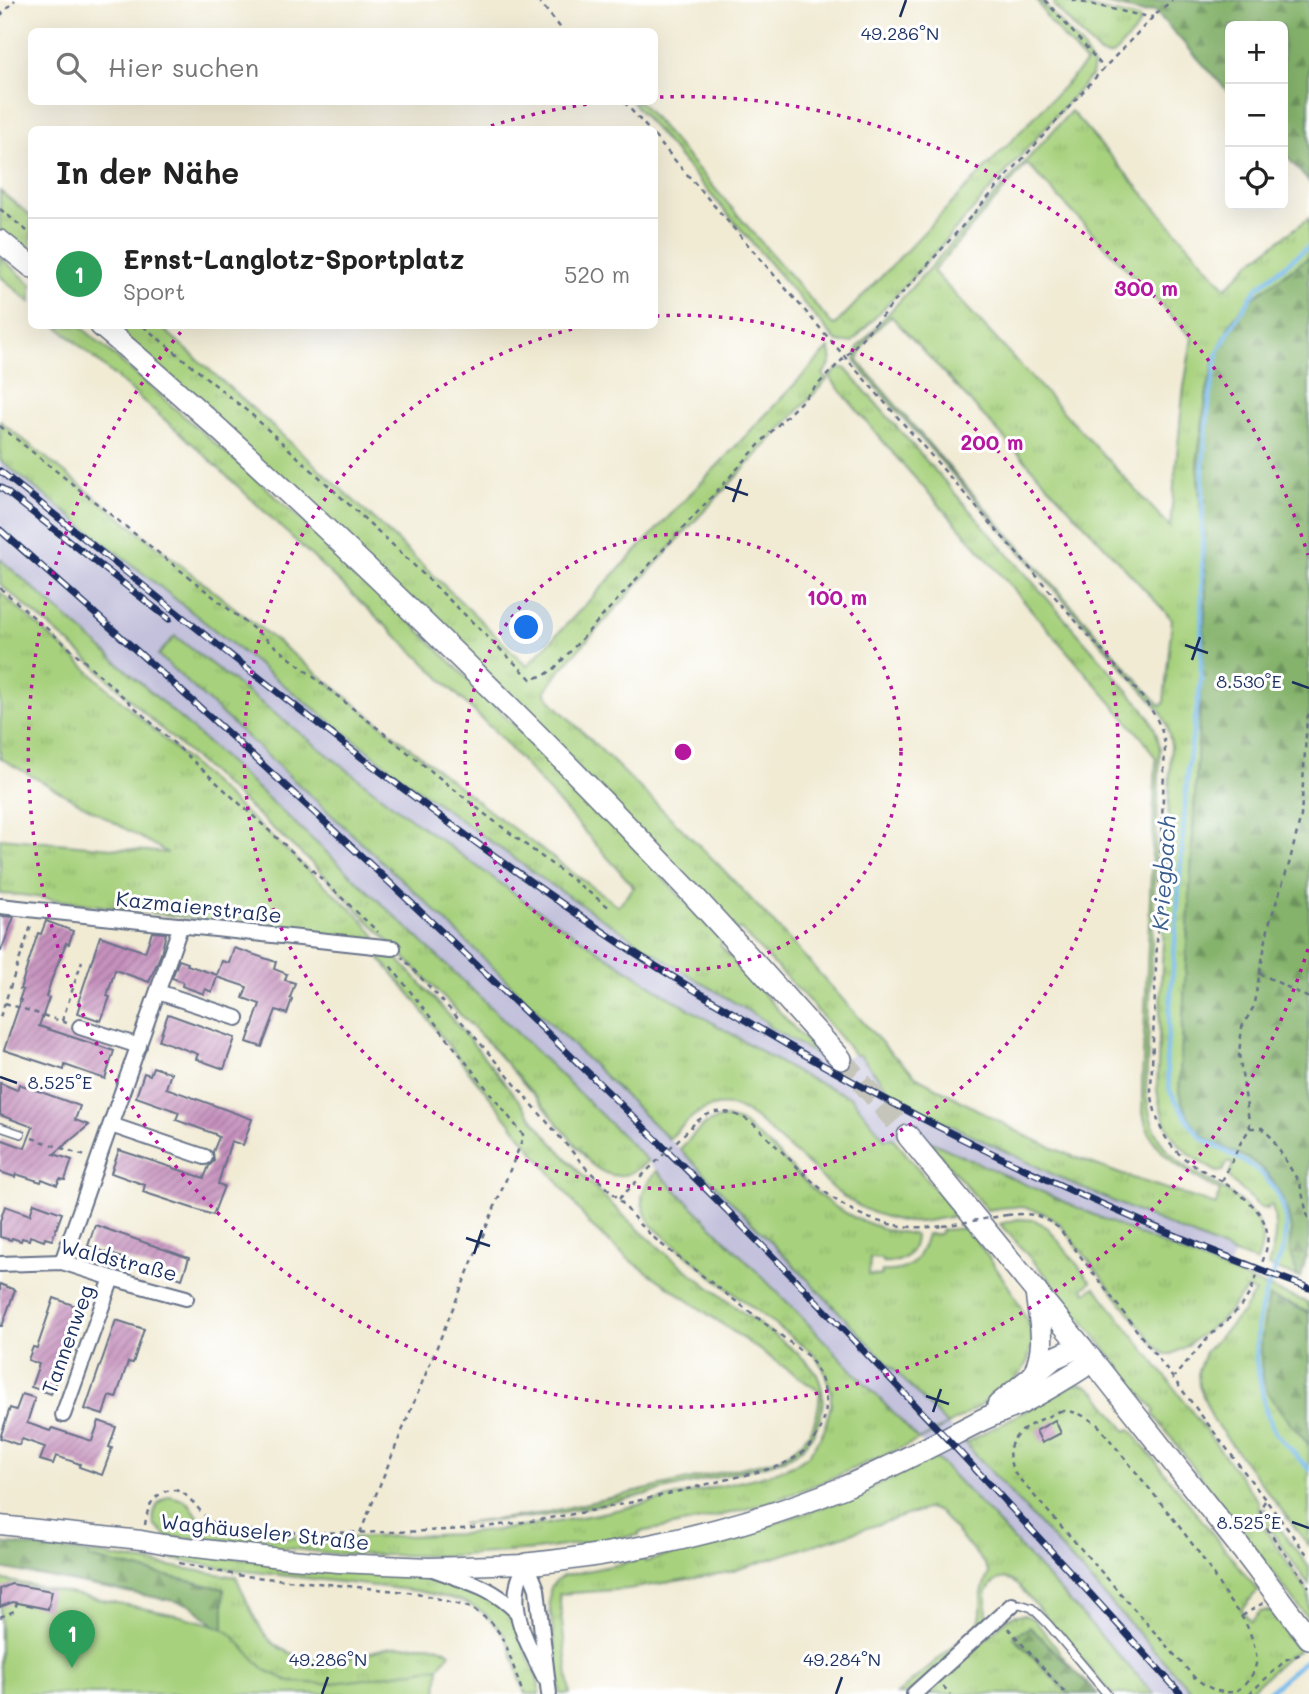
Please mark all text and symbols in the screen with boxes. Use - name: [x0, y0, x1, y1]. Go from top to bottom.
- text: 49.286°N: [861, 21, 939, 45]
- map controls: [1225, 21, 1288, 210]
- button: +: [1225, 21, 1288, 84]
- search box: [28, 28, 658, 105]
- icon: search: [52, 48, 90, 86]
- text: Hier suchen: [108, 50, 259, 84]
- button: −: [1225, 84, 1288, 147]
- button: locate: [1225, 147, 1288, 210]
- text: In der Nähe: [56, 152, 239, 192]
- text: Ernst-Langlotz-Sportplatz: [123, 242, 464, 276]
- text: 1: [74, 259, 84, 289]
- text: 520 m: [564, 259, 630, 289]
- text: 300 m: [1114, 274, 1178, 301]
- text: Sport: [123, 276, 185, 306]
- text: 200 m: [961, 428, 1023, 455]
- text: 100 m: [807, 583, 867, 610]
- your location: [509, 610, 543, 644]
- text: 8.530°E: [1216, 669, 1282, 693]
- centre of rings: [671, 740, 695, 764]
- water label: Kriegbach: [1144, 814, 1182, 932]
- street label: Kazmaierstraße: [115, 884, 283, 928]
- text: 8.525°E: [28, 1070, 92, 1094]
- street label: Waldstraße: [58, 1231, 180, 1287]
- street label: Tannenweg: [35, 1281, 99, 1397]
- street label: Waghäuseler Straße: [159, 1507, 371, 1555]
- text: 8.525°E: [1217, 1510, 1281, 1534]
- pin: 1: [49, 1610, 95, 1668]
- text: 49.286°N: [289, 1647, 367, 1671]
- text: 49.284°N: [803, 1647, 881, 1671]

